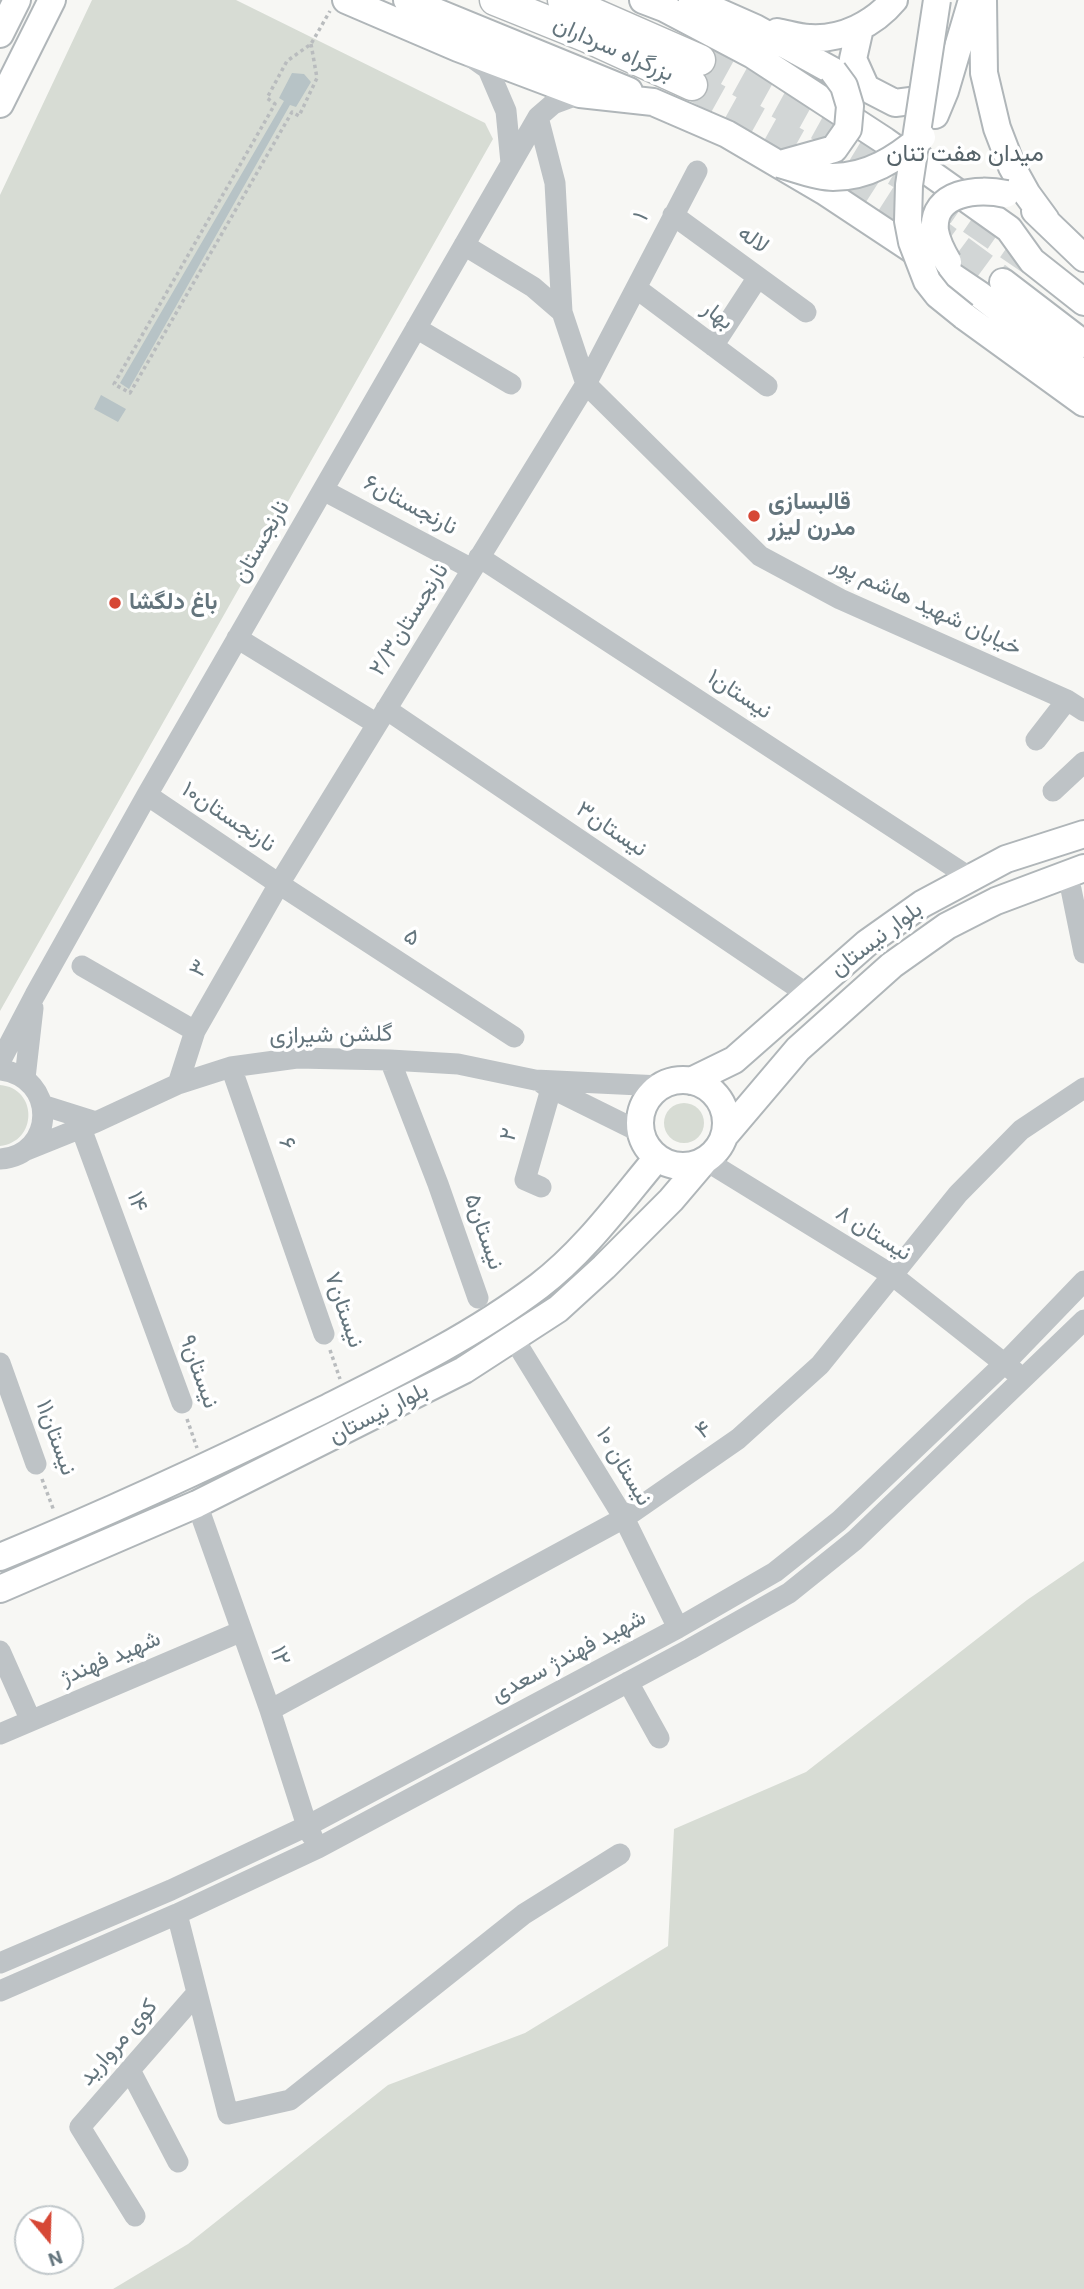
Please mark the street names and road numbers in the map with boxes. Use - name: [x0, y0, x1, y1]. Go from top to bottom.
- street label: بزرگراه سرداران: [548, 11, 678, 89]
- street label: ۱: [628, 208, 656, 226]
- street label: لاله ‍: [732, 220, 778, 264]
- street label: بهار: [696, 295, 738, 337]
- street label: ۶نارنجستان: [358, 470, 462, 542]
- street label: نارنجستان: [227, 496, 297, 588]
- street label: خیابان شهید هاشم پور: [827, 551, 1025, 663]
- street label: ۲/۳نارنجستان: [364, 559, 456, 681]
- street label: ۱نیستان: [702, 664, 776, 726]
- street label: ۱۰نارنجستان: [176, 777, 280, 859]
- street label: ۳نیستان: [570, 796, 652, 864]
- street label: بلوار نیستان: [826, 896, 928, 984]
- street label: ۵: [398, 923, 424, 953]
- street label: ۳: [184, 956, 216, 982]
- street label: گلشن شیرازی: [269, 1021, 393, 1051]
- street label: ۲: [495, 1125, 525, 1145]
- street label: ۶: [271, 1134, 301, 1154]
- street label: ۱۴: [120, 1188, 152, 1216]
- street label: ۵نیستان: [457, 1191, 509, 1273]
- street label: نیستان ۸: [830, 1200, 916, 1268]
- street label: ۷نیستان: [317, 1269, 369, 1351]
- street label: ۹نیستان: [172, 1332, 224, 1412]
- street label: بلوار نیستان: [325, 1377, 433, 1451]
- street label: ۱۱نیستان: [29, 1397, 81, 1479]
- street label: ۴: [691, 1416, 717, 1446]
- street label: نیستان ۱۰: [589, 1423, 657, 1511]
- street label: شهید فهندژ سعدی: [487, 1605, 651, 1709]
- street label: شهید فهندژ: [57, 1626, 165, 1692]
- street label: ۱۲: [263, 1643, 295, 1669]
- street label: کوی مروارید: [74, 1994, 164, 2092]

